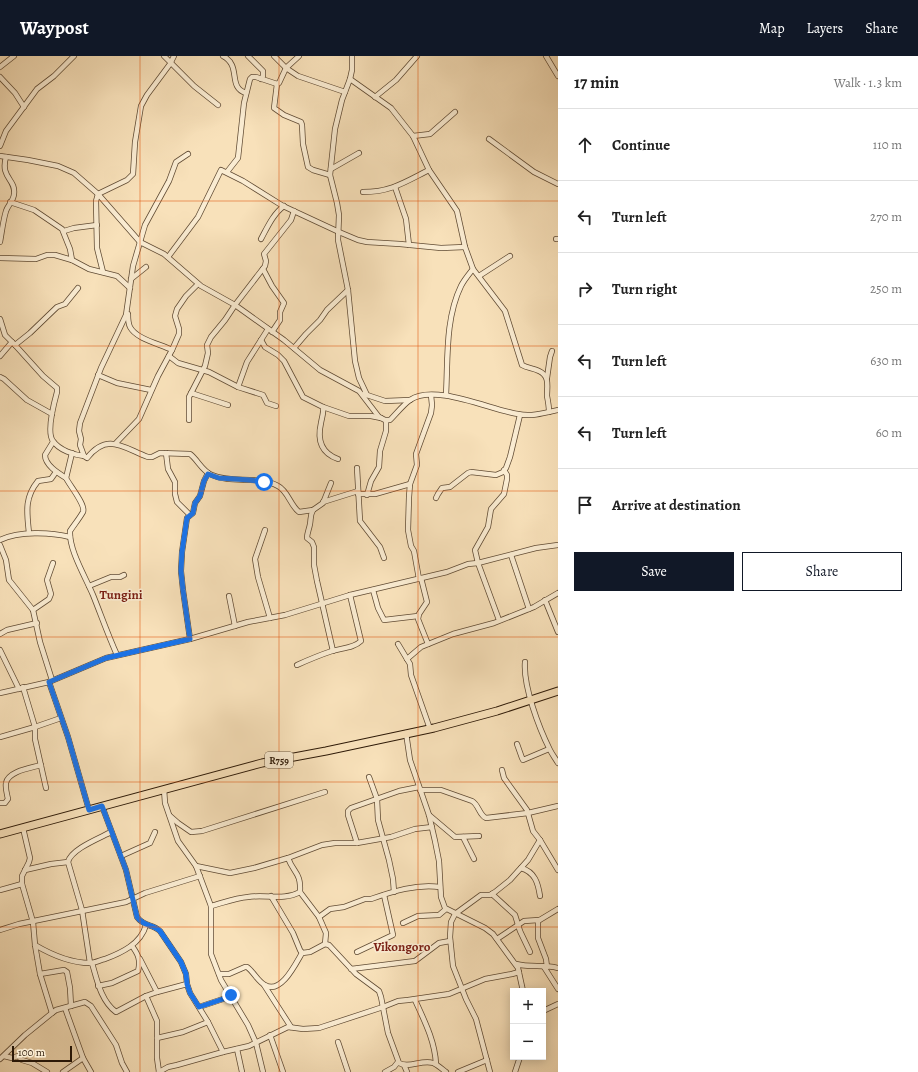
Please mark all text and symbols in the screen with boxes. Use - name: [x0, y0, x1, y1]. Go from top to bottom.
- text: Waypost: [20, 15, 89, 41]
- text: Map: [759, 19, 785, 38]
- text: Layers: [807, 19, 843, 38]
- text: Share: [865, 19, 898, 38]
- text: 17 min: [574, 71, 619, 94]
- text: Walk · 1.3 km: [834, 74, 902, 91]
- icon: ahead: [574, 134, 596, 156]
- text: Continue: [612, 135, 670, 155]
- text: 110 m: [873, 136, 902, 153]
- icon: left: [574, 206, 596, 228]
- text: Turn left: [612, 207, 667, 227]
- text: 270 m: [870, 208, 902, 225]
- icon: right: [574, 278, 596, 300]
- text: Turn right: [612, 279, 677, 299]
- text: 250 m: [870, 280, 902, 297]
- icon: left: [574, 350, 596, 372]
- text: Turn left: [612, 351, 667, 371]
- text: 630 m: [870, 352, 902, 369]
- icon: left: [574, 422, 596, 444]
- text: Turn left: [612, 423, 667, 443]
- text: 60 m: [876, 424, 902, 441]
- route start: [255, 473, 273, 491]
- icon: arrive: [574, 494, 596, 516]
- text: Arrive at destination: [612, 495, 741, 515]
- button: Save: [574, 552, 734, 591]
- button: Share: [742, 552, 902, 591]
- district label: Tungini: [99, 586, 143, 603]
- road number: R759: [265, 752, 293, 768]
- district label: Vikongoro: [373, 938, 431, 955]
- route end: [222, 986, 240, 1004]
- map controls: [510, 988, 546, 1060]
- button: +: [510, 988, 546, 1024]
- button: −: [510, 1024, 546, 1060]
- scale bar: [12, 1044, 72, 1063]
- text: 100 m: [18, 1045, 45, 1060]

